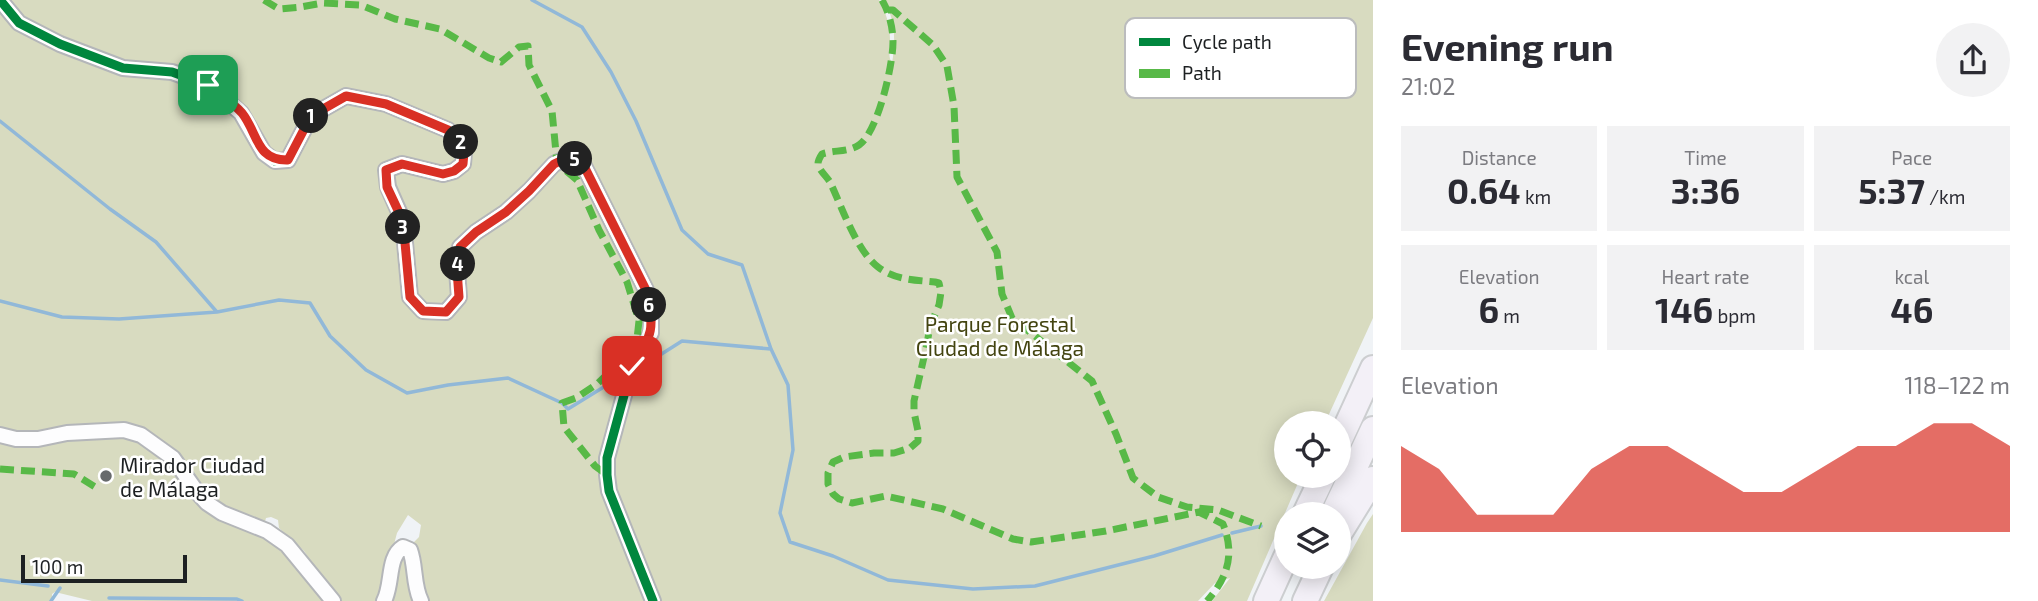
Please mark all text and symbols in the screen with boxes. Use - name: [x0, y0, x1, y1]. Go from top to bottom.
- legend: [1125, 18, 1356, 98]
- text: Evening run: [1401, 23, 1614, 69]
- button: share: [1936, 23, 2010, 97]
- text: Cycle path: [1182, 30, 1272, 53]
- pin: [178, 55, 238, 115]
- text: Path: [1182, 61, 1222, 84]
- icon: arrive: [189, 66, 227, 104]
- text: 21:02: [1401, 72, 1455, 100]
- pin: 1: [294, 99, 328, 134]
- text: 1: [306, 104, 315, 127]
- pin: 2: [444, 124, 478, 160]
- text: 2: [455, 130, 466, 153]
- pin: 5: [558, 142, 592, 176]
- text: Distance: [1462, 146, 1537, 169]
- text: Time: [1684, 146, 1727, 169]
- text: Pace: [1891, 146, 1932, 169]
- text: 5: [569, 147, 580, 170]
- text: 0.64: [1447, 169, 1521, 211]
- text: 3:36: [1671, 169, 1740, 211]
- text: 5:37: [1858, 169, 1925, 211]
- text: km: [1521, 185, 1551, 208]
- text: /km: [1925, 185, 1965, 208]
- pin: 3: [386, 210, 420, 244]
- text: 3: [397, 215, 408, 238]
- pin: 4: [440, 246, 476, 282]
- text: 4: [451, 252, 464, 275]
- text: Elevation: [1459, 265, 1539, 288]
- text: Heart rate: [1662, 265, 1749, 288]
- text: kcal: [1894, 265, 1929, 288]
- pin: 6: [632, 288, 666, 322]
- text: 6: [1478, 288, 1499, 330]
- text: 146: [1655, 288, 1713, 330]
- text: 46: [1890, 288, 1933, 330]
- text: 6: [643, 293, 654, 316]
- text: m: [1499, 304, 1520, 327]
- text: bpm: [1713, 304, 1756, 327]
- park label: Parque Forestal Ciudad de Málaga: [916, 311, 1084, 360]
- pin: [602, 336, 662, 396]
- icon: check: [613, 347, 651, 385]
- text: Elevation: [1401, 371, 1499, 399]
- text: 118–122 m: [1905, 371, 2010, 399]
- map controls: [1274, 411, 1351, 579]
- button: locate: [1274, 411, 1351, 488]
- place label: Mirador Ciudad de Málaga: [120, 452, 265, 501]
- marker: Mirador Ciudad de Málaga: [98, 468, 114, 484]
- button: layers: [1274, 502, 1351, 579]
- scale bar: [21, 552, 187, 584]
- text: 100 m: [32, 555, 83, 578]

